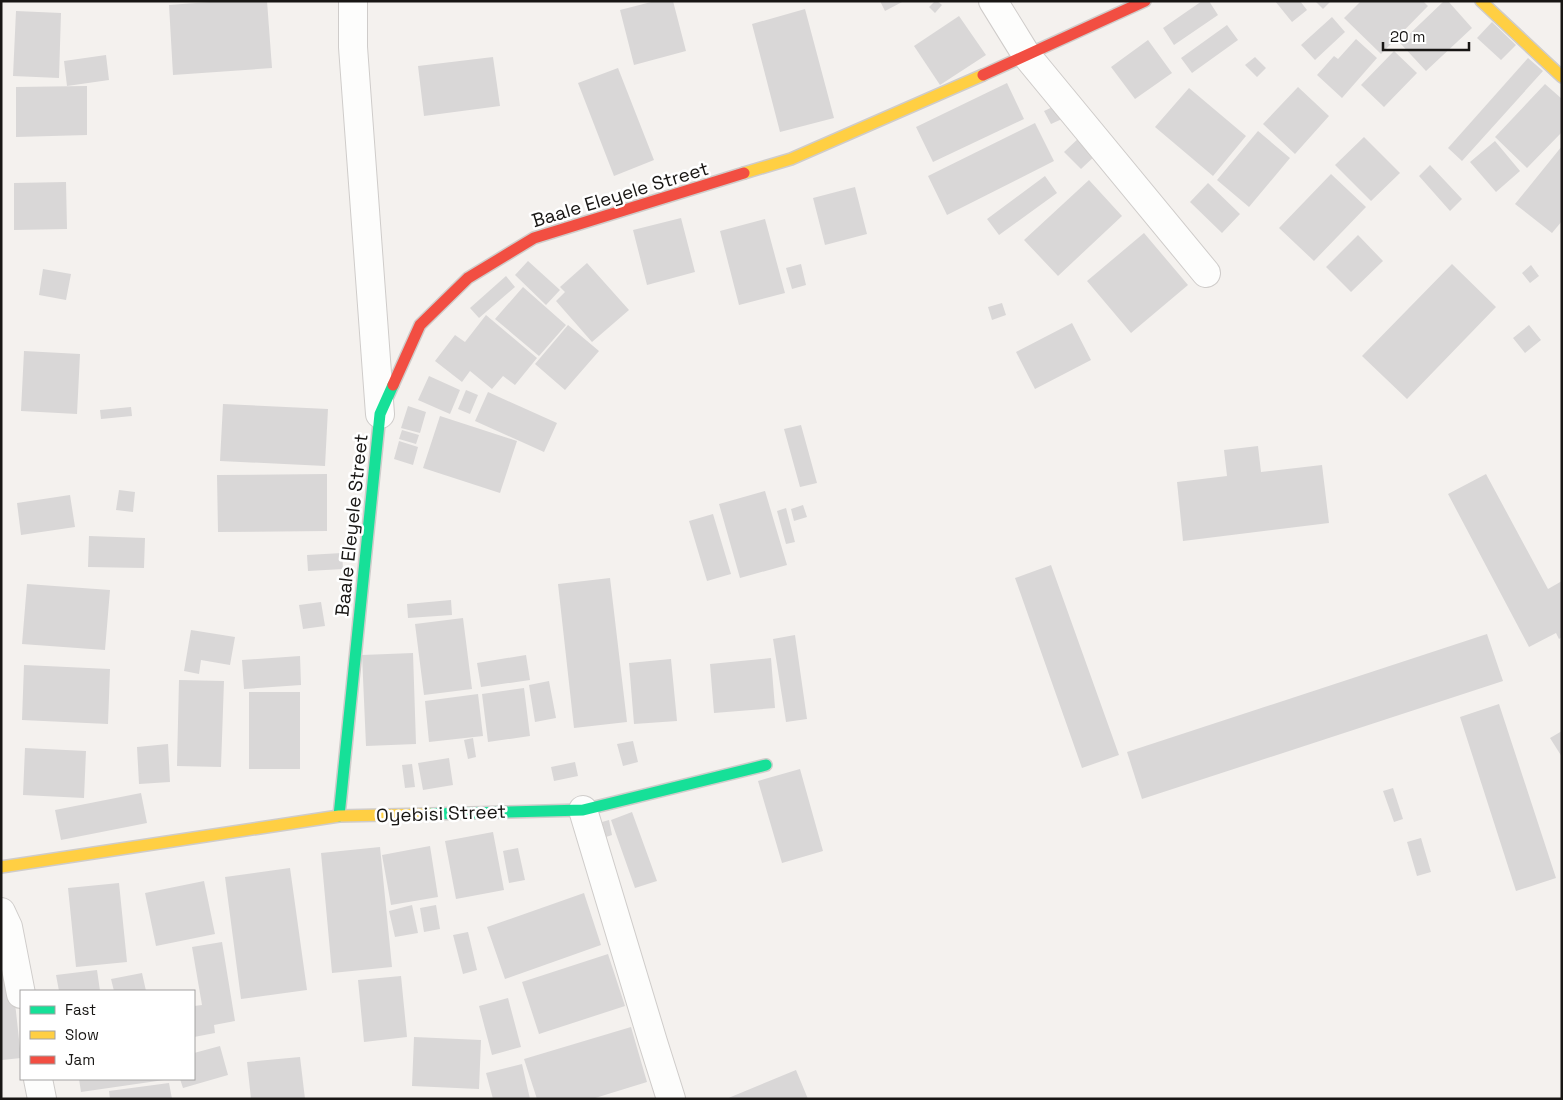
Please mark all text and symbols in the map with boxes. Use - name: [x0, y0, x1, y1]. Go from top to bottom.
- scale bar: [1383, 20, 1469, 52]
- text: 20 m: [1390, 27, 1425, 46]
- street label: Baale Eleyele Street: [529, 156, 712, 233]
- street label: Baale Eleyele Street: [329, 432, 374, 618]
- street label: Oyebisi Street: [376, 799, 506, 828]
- legend: [20, 990, 195, 1080]
- text: Fast: [65, 1000, 96, 1019]
- text: Slow: [65, 1025, 99, 1044]
- text: Jam: [65, 1050, 95, 1069]

